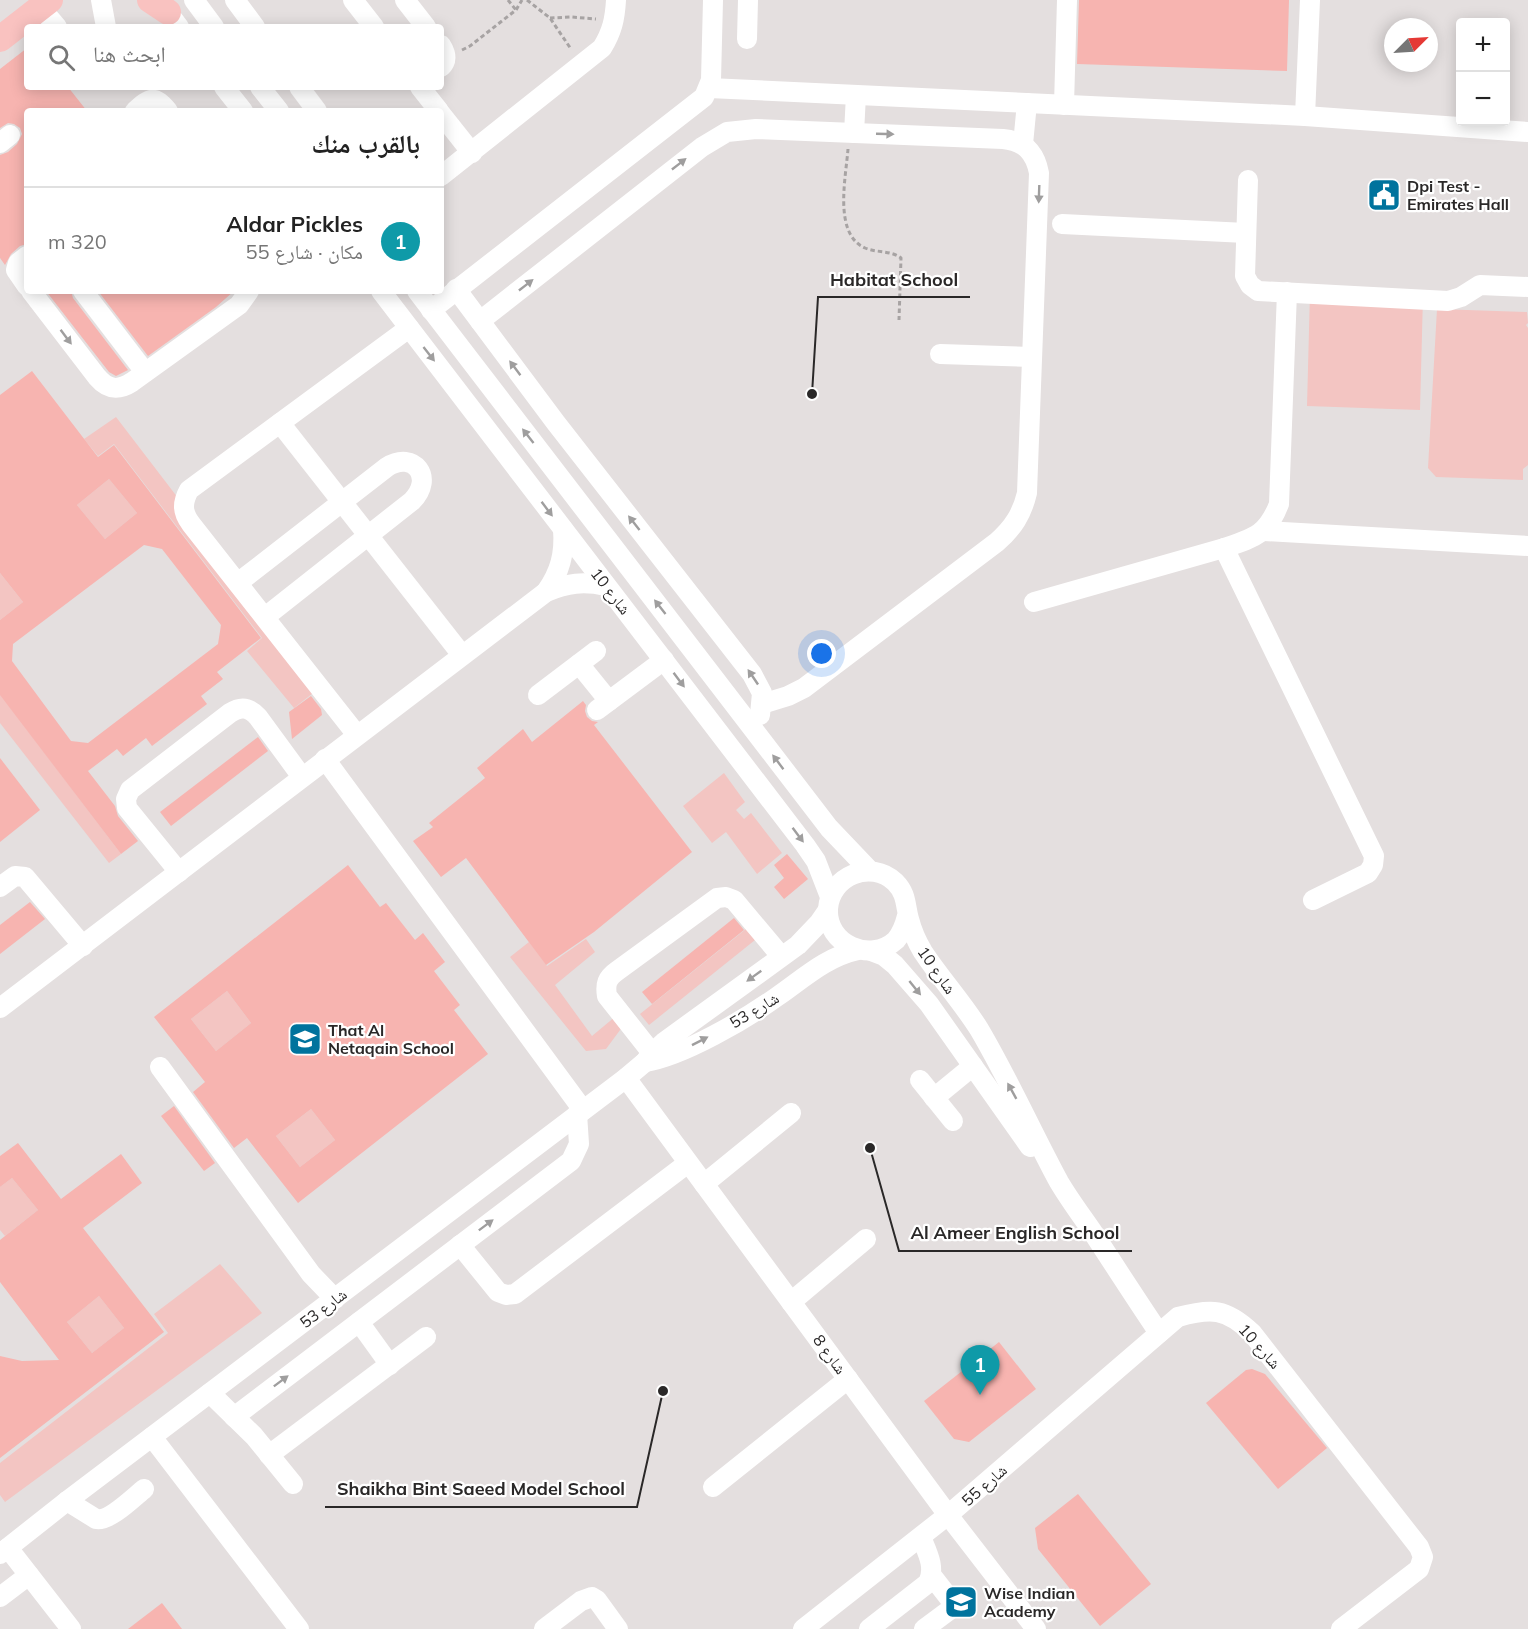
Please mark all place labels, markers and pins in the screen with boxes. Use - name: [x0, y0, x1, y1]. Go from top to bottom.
- place label: Dpi Test - Emirates Hall: [1407, 176, 1509, 214]
- public building icon: Dpi Test - Emirates Hall: [1366, 177, 1402, 213]
- callout: Habitat School: [818, 261, 970, 297]
- place label: That Al Netaqain School: [328, 1020, 454, 1058]
- school or university icon: That Al Netaqain School: [287, 1021, 323, 1057]
- callout: Al Ameer English School: [899, 1215, 1132, 1251]
- pin: 1: [960, 1346, 1000, 1395]
- callout: Shaikha Bint Saeed Model School: [325, 1471, 637, 1507]
- place label: Wise Indian Academy: [984, 1583, 1075, 1621]
- school or university icon: Wise Indian Academy: [943, 1584, 979, 1620]

